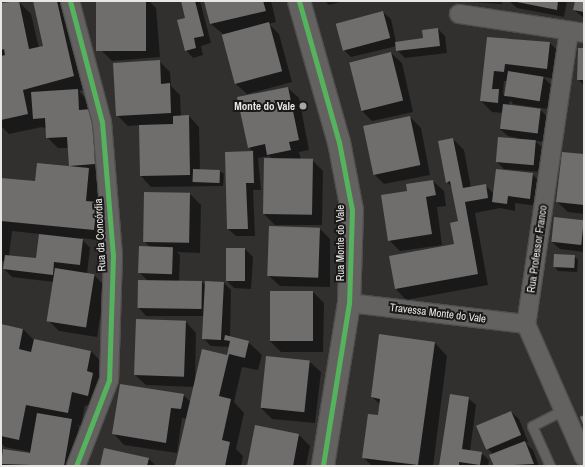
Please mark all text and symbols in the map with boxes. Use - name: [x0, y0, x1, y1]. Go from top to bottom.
- place label: Monte do Vale: [234, 99, 295, 113]
- marker: Monte do Vale: [298, 101, 308, 111]
- street label: Rua da Concórdia: [91, 198, 109, 272]
- street label: Rua Professor Franco: [524, 204, 550, 294]
- street label: Rua Monte do Vale: [333, 205, 347, 281]
- street label: Travessa Monte do Vale: [389, 301, 487, 325]

